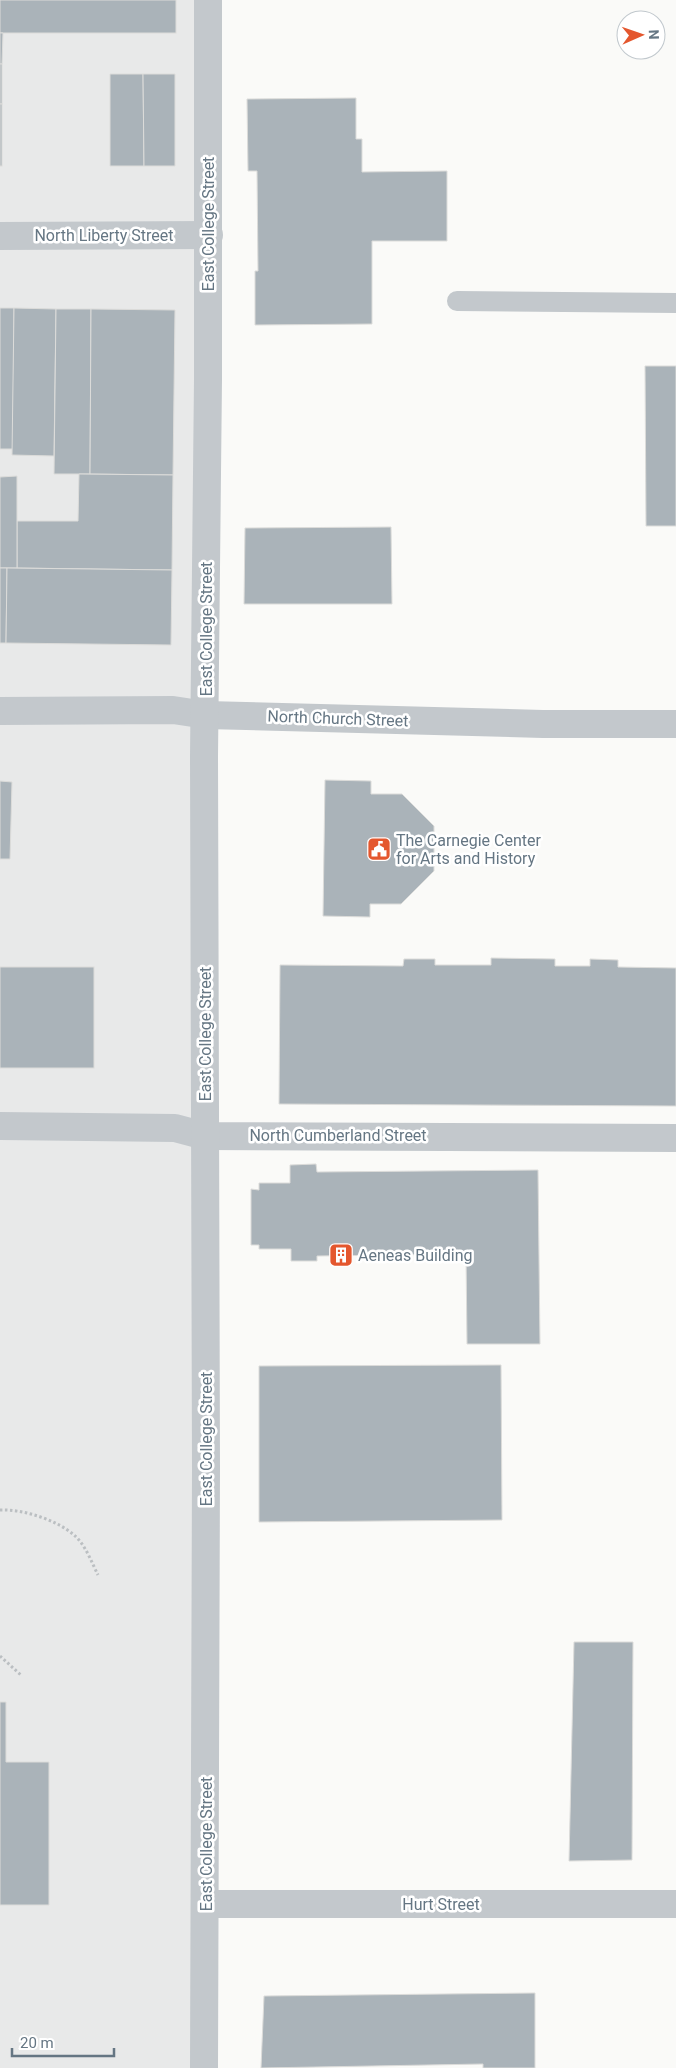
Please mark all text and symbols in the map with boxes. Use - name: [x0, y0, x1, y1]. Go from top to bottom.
- north arrow: [616, 10, 666, 60]
- text: N: [646, 29, 662, 40]
- street label: East College Street: [199, 157, 218, 291]
- street label: North Liberty Street: [34, 226, 174, 245]
- street label: East College Street: [197, 562, 216, 696]
- street label: North Church Street: [267, 707, 409, 730]
- place label: The Carnegie Center for Arts and History: [396, 831, 541, 868]
- public building icon: The Carnegie Center for Arts and History: [366, 836, 392, 862]
- street label: East College Street: [196, 967, 215, 1101]
- street label: North Cumberland Street: [249, 1126, 427, 1145]
- building icon: Aeneas Building: [328, 1242, 354, 1268]
- place label: Aeneas Building: [358, 1246, 472, 1265]
- street label: East College Street: [197, 1372, 216, 1506]
- street label: East College Street: [197, 1777, 216, 1911]
- street label: Hurt Street: [402, 1895, 480, 1914]
- scale bar: [12, 2026, 115, 2058]
- text: 20 m: [20, 2034, 54, 2052]

